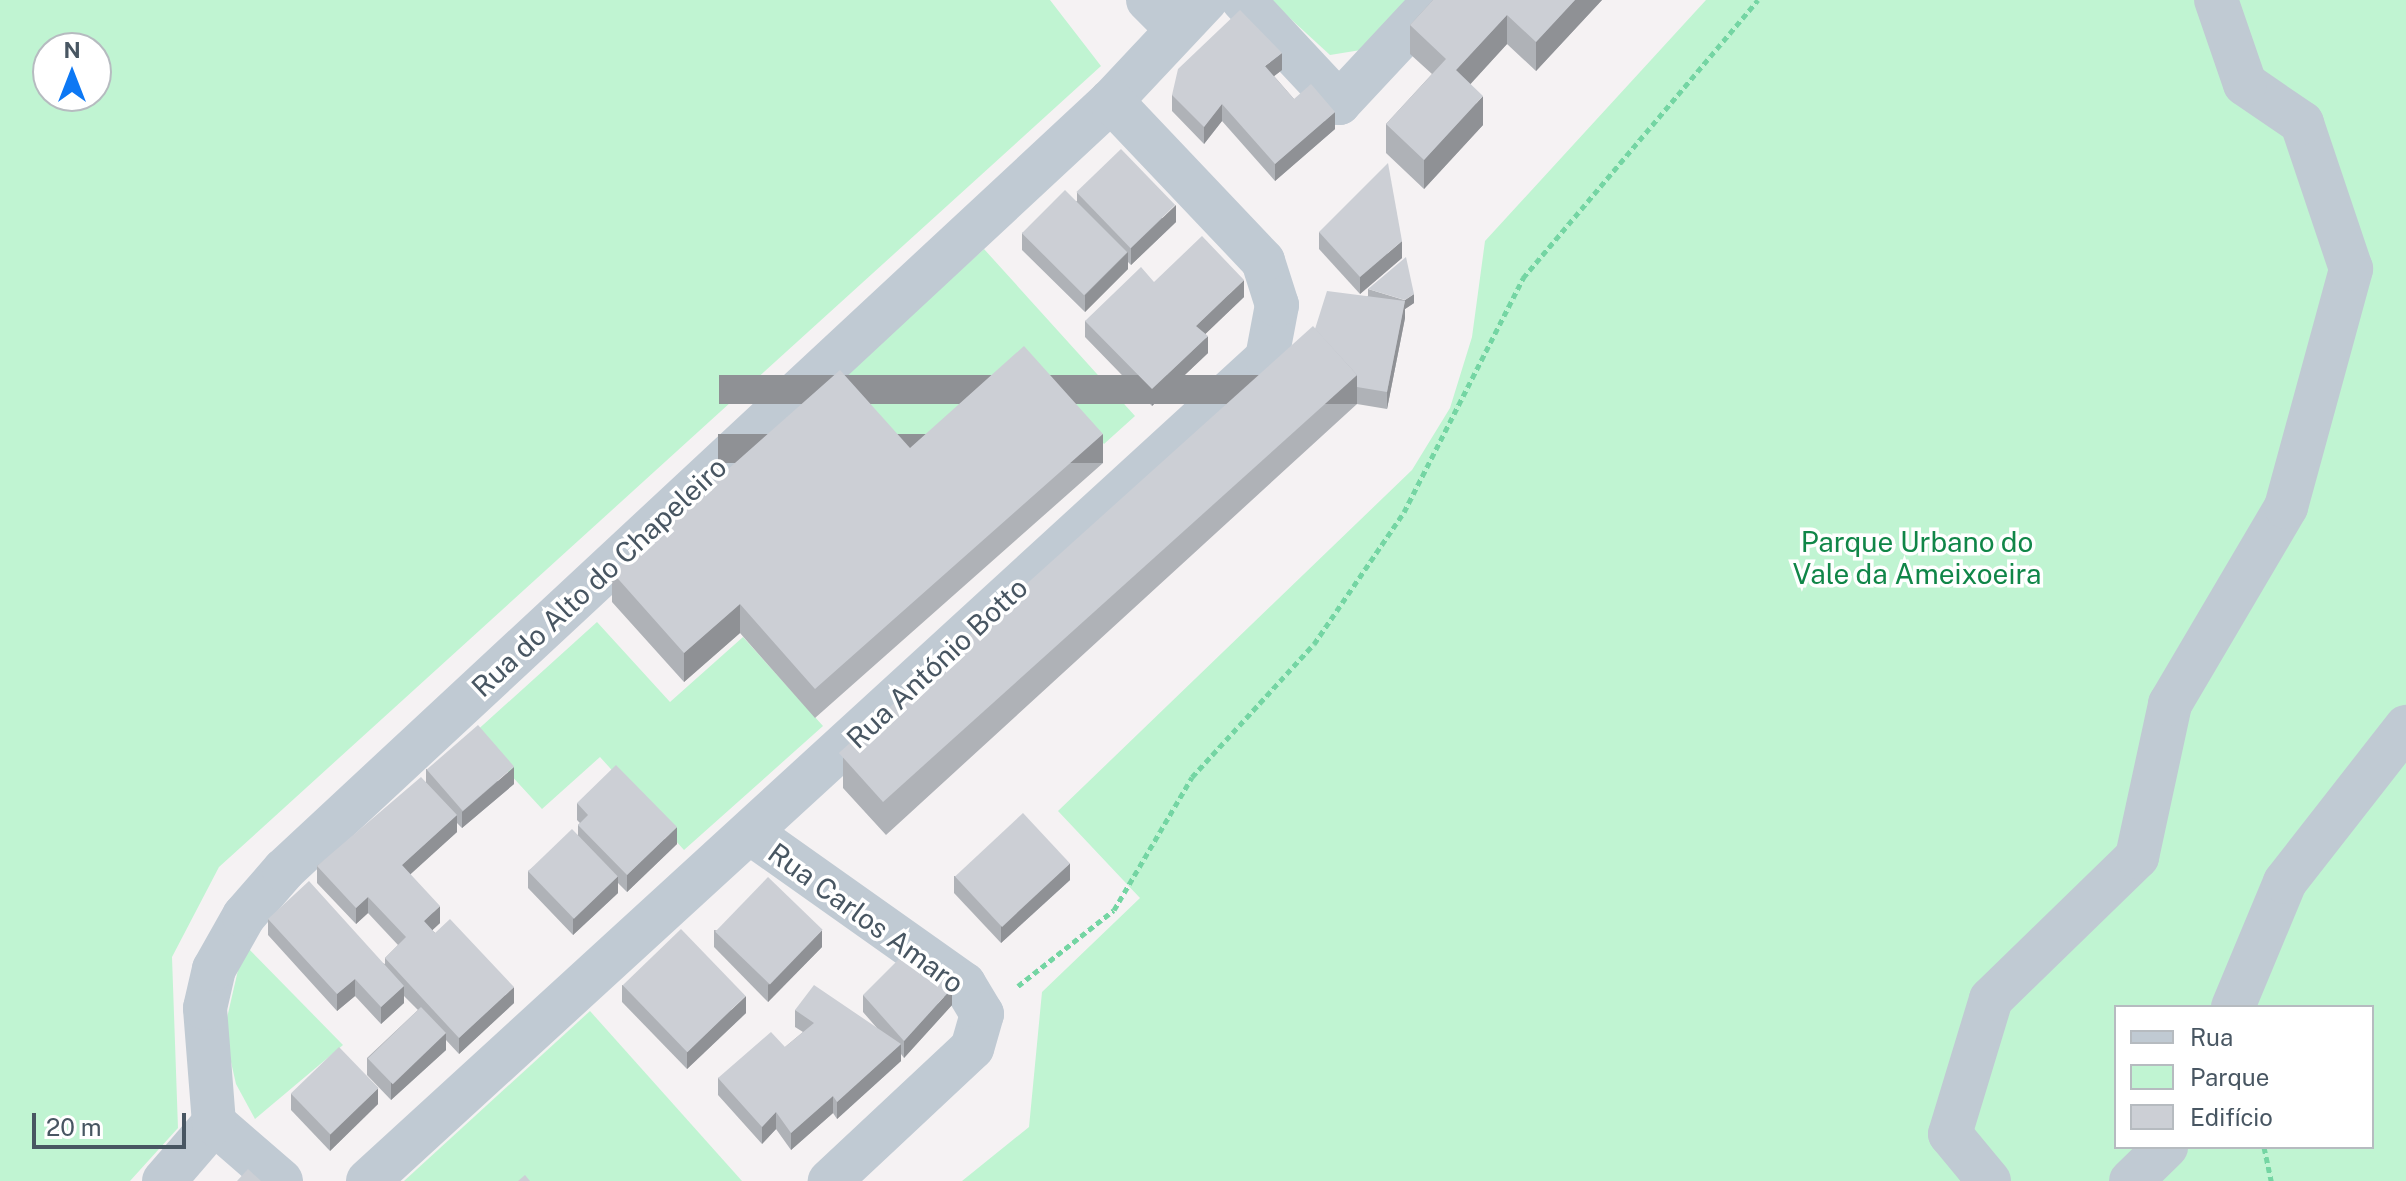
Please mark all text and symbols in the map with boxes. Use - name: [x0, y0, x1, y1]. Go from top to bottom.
- north arrow: [32, 32, 112, 112]
- text: N: [63, 37, 81, 63]
- street label: Rua do Alto do Chapeleiro: [464, 450, 734, 704]
- park label: Parque Urbano do Vale da Ameixoeira: [1792, 525, 2042, 591]
- street label: Rua António Botto: [840, 571, 1034, 755]
- street label: Rua Carlos Amaro: [762, 836, 970, 1000]
- legend: [2114, 1005, 2374, 1149]
- text: Rua: [2190, 1023, 2233, 1051]
- text: Parque: [2190, 1063, 2269, 1091]
- scale bar: [36, 1097, 190, 1147]
- text: Edifício: [2190, 1103, 2273, 1131]
- text: 20 m: [46, 1113, 102, 1141]

